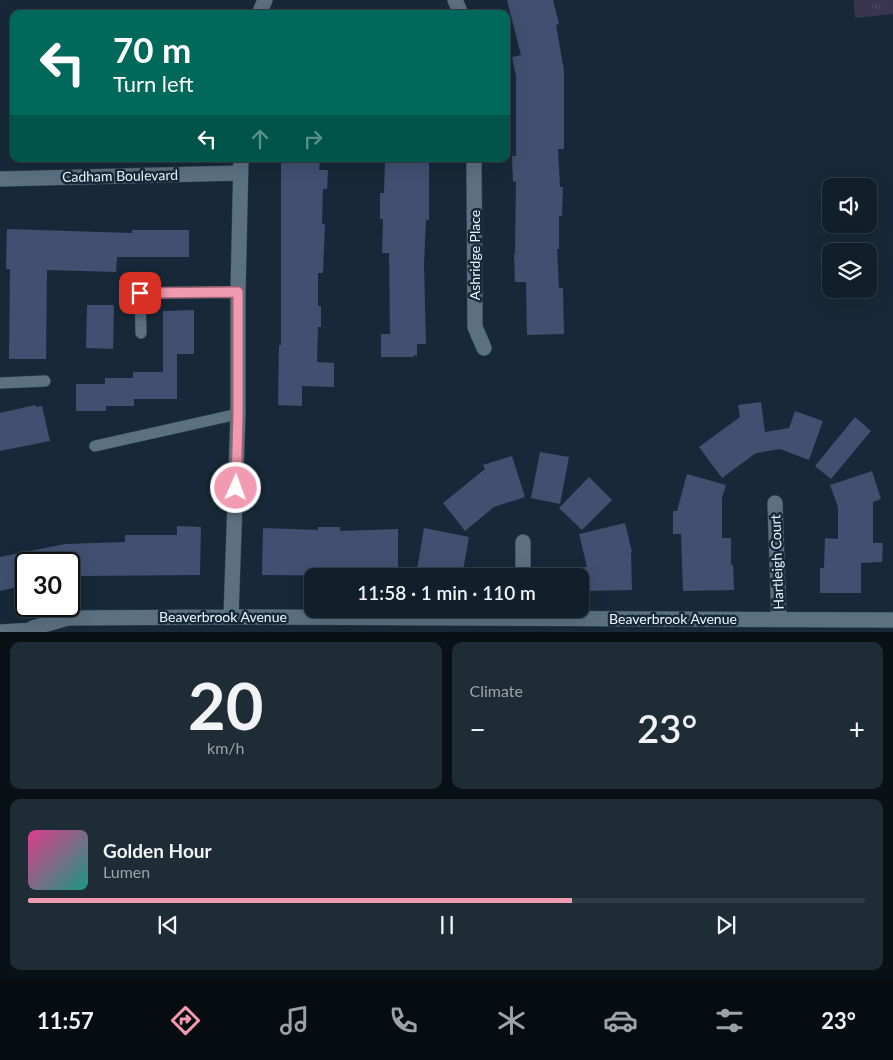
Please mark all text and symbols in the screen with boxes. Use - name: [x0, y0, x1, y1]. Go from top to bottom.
- text: 70 m: [113, 28, 191, 70]
- icon: left: [30, 30, 95, 95]
- text: Turn left: [113, 70, 194, 97]
- icon: left: [193, 125, 221, 153]
- icon: ahead: [246, 125, 274, 153]
- icon: right: [299, 125, 327, 153]
- street label: Cadham Boulevard: [62, 166, 178, 185]
- map controls: [822, 178, 877, 298]
- button: sound: [822, 178, 877, 233]
- street label: Ashridge Place: [466, 210, 483, 300]
- button: layers: [822, 243, 877, 298]
- pin: [119, 272, 161, 314]
- icon: arrive: [126, 279, 154, 307]
- position arrow: [209, 461, 261, 513]
- street label: Hartleigh Court: [766, 514, 787, 610]
- speed limit sign: 30: [15, 552, 80, 617]
- text: 11:58 · 1 min · 110 m: [357, 581, 536, 604]
- street label: Beaverbrook Avenue: [159, 608, 287, 625]
- street label: Beaverbrook Avenue: [609, 610, 737, 627]
- text: 20: [188, 666, 263, 744]
- text: Climate: [470, 681, 523, 700]
- text: 23°: [637, 705, 697, 751]
- text: −: [470, 712, 486, 746]
- text: +: [849, 712, 865, 746]
- text: km/h: [207, 738, 244, 757]
- text: Golden Hour: [103, 839, 212, 862]
- text: Lumen: [103, 862, 150, 881]
- icon: previous: [154, 911, 182, 939]
- icon: pause: [433, 911, 461, 939]
- icon: next: [712, 911, 740, 939]
- icon: directions: [168, 1003, 203, 1038]
- icon: music: [277, 1003, 312, 1038]
- icon: phone: [386, 1003, 421, 1038]
- icon: climate: [494, 1003, 529, 1038]
- icon: car: [603, 1003, 638, 1038]
- icon: filters: [712, 1003, 747, 1038]
- text: 11:57: [37, 1007, 94, 1034]
- text: 23°: [821, 1007, 856, 1034]

